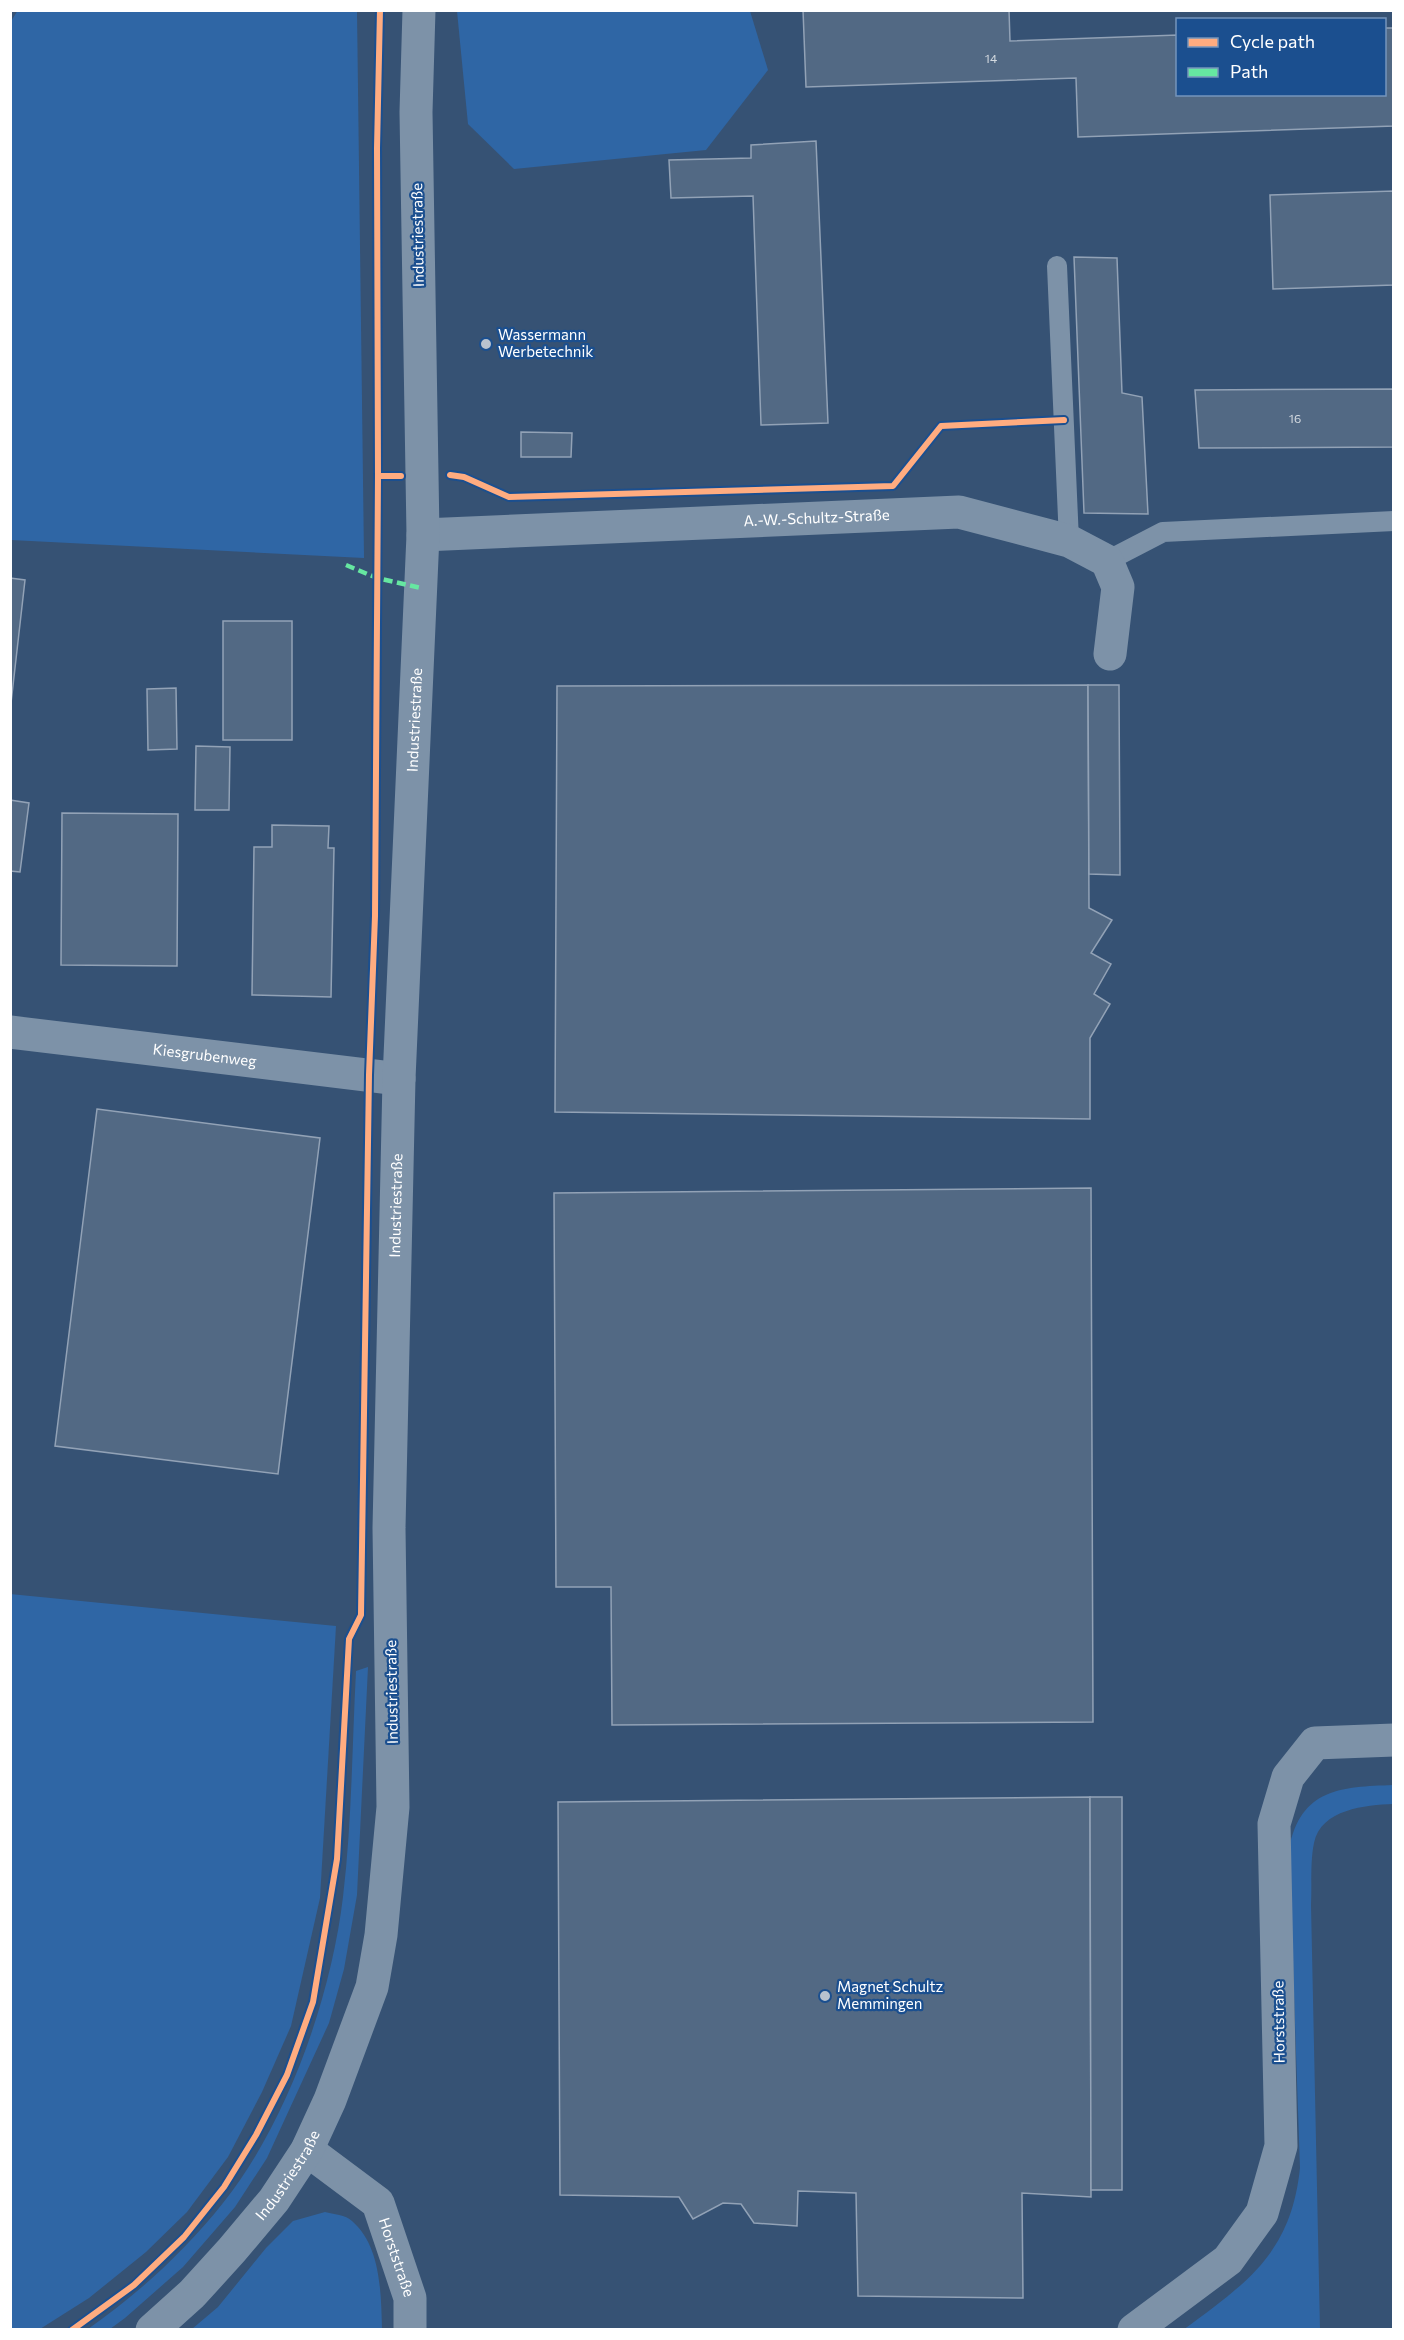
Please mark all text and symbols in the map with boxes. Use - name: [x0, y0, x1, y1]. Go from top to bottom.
- legend: [1176, 18, 1386, 96]
- text: Cycle path: [1230, 30, 1315, 52]
- house number: 14: [985, 51, 997, 65]
- text: Path: [1230, 60, 1268, 82]
- street label: Industriestraße: [407, 183, 427, 287]
- place label: Wassermann Werbetechnik: [498, 325, 593, 360]
- marker: Wassermann Werbetechnik: [479, 337, 493, 351]
- house number: 16: [1289, 411, 1301, 425]
- street label: A.-W.-Schultz-Straße: [743, 505, 890, 529]
- street label: Industriestraße: [403, 667, 425, 772]
- street label: Kiesgrubenweg: [152, 1039, 258, 1070]
- street label: Industriestraße: [385, 1153, 405, 1258]
- street label: Industriestraße: [381, 1640, 401, 1744]
- place label: Magnet Schultz Memmingen: [837, 1977, 943, 2012]
- street label: Horststraße: [1268, 1981, 1288, 2063]
- marker: Magnet Schultz Memmingen: [818, 1989, 832, 2003]
- street label: Industriestraße: [251, 2127, 323, 2223]
- street label: Horststraße: [376, 2215, 419, 2299]

